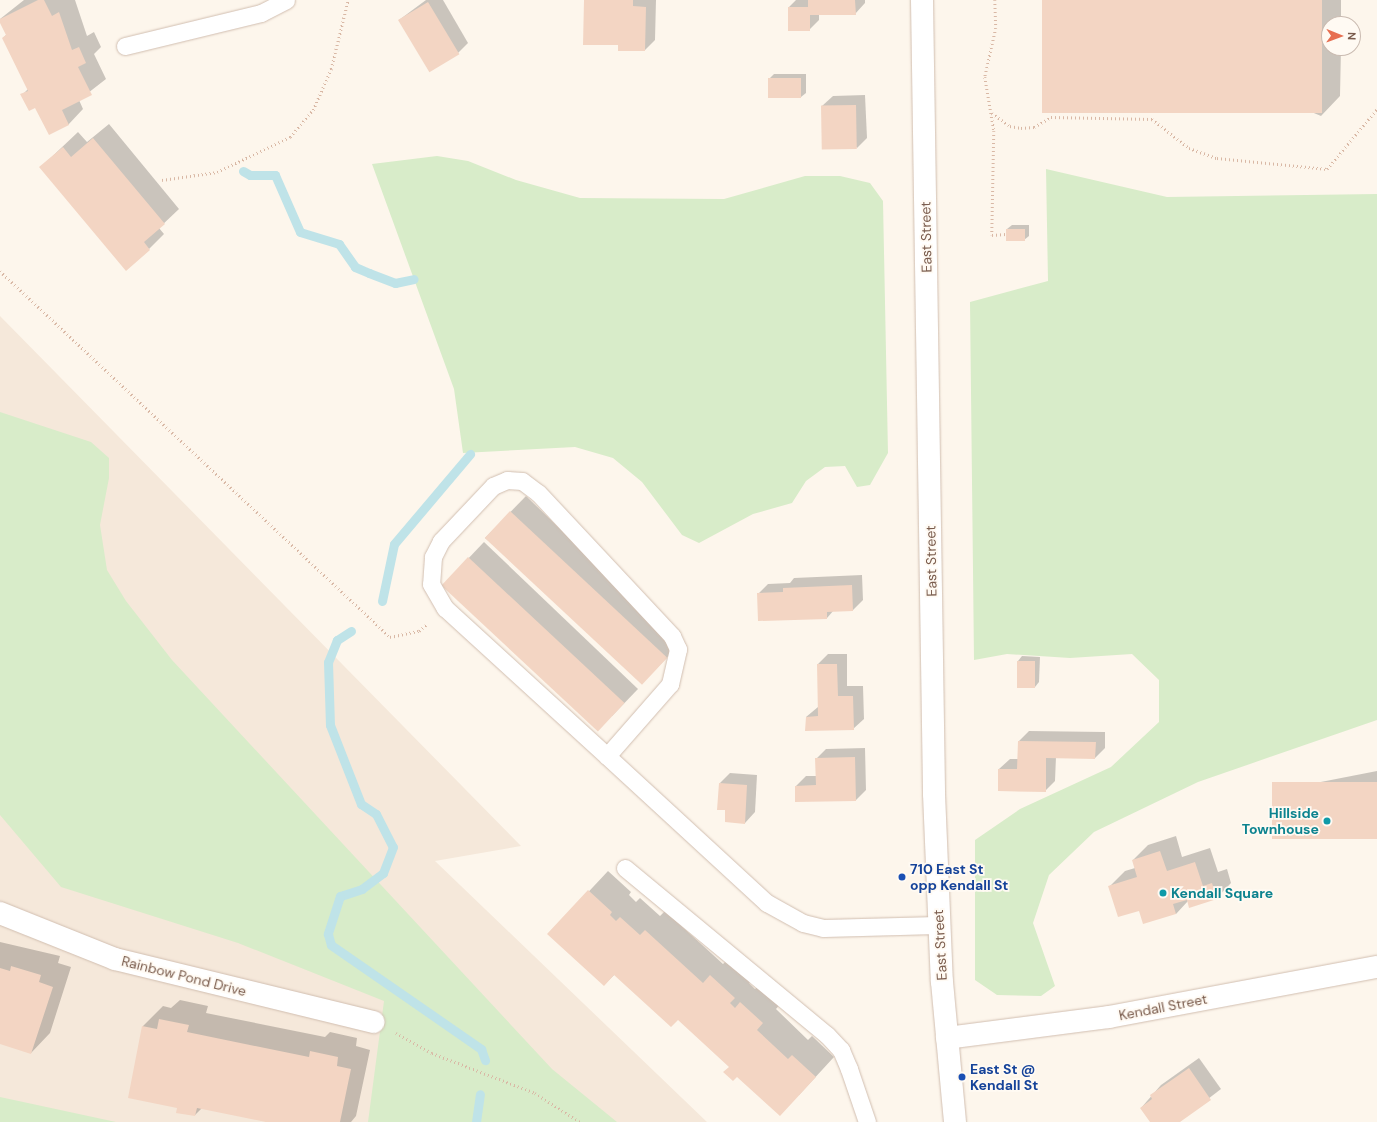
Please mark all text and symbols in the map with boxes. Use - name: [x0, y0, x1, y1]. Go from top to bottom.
- north arrow: [1321, 16, 1361, 56]
- text: N: [1345, 32, 1359, 40]
- street label: East Street: [917, 201, 935, 273]
- street label: East Street: [922, 525, 940, 597]
- place label: Hillside Townhouse: [1242, 805, 1319, 838]
- marker: Hillside Townhouse: [1322, 816, 1332, 826]
- place label: 710 East St opp Kendall St: [910, 861, 1008, 894]
- marker: 710 East St opp Kendall St: [897, 872, 907, 882]
- place label: Kendall Square: [1171, 885, 1273, 901]
- marker: Kendall Square: [1158, 888, 1168, 898]
- street label: East Street: [930, 909, 950, 981]
- street label: Rainbow Pond Drive: [120, 952, 248, 1000]
- street label: Kendall Street: [1117, 990, 1209, 1024]
- place label: East St @ Kendall St: [970, 1061, 1038, 1094]
- marker: East St @ Kendall St: [957, 1072, 967, 1082]

